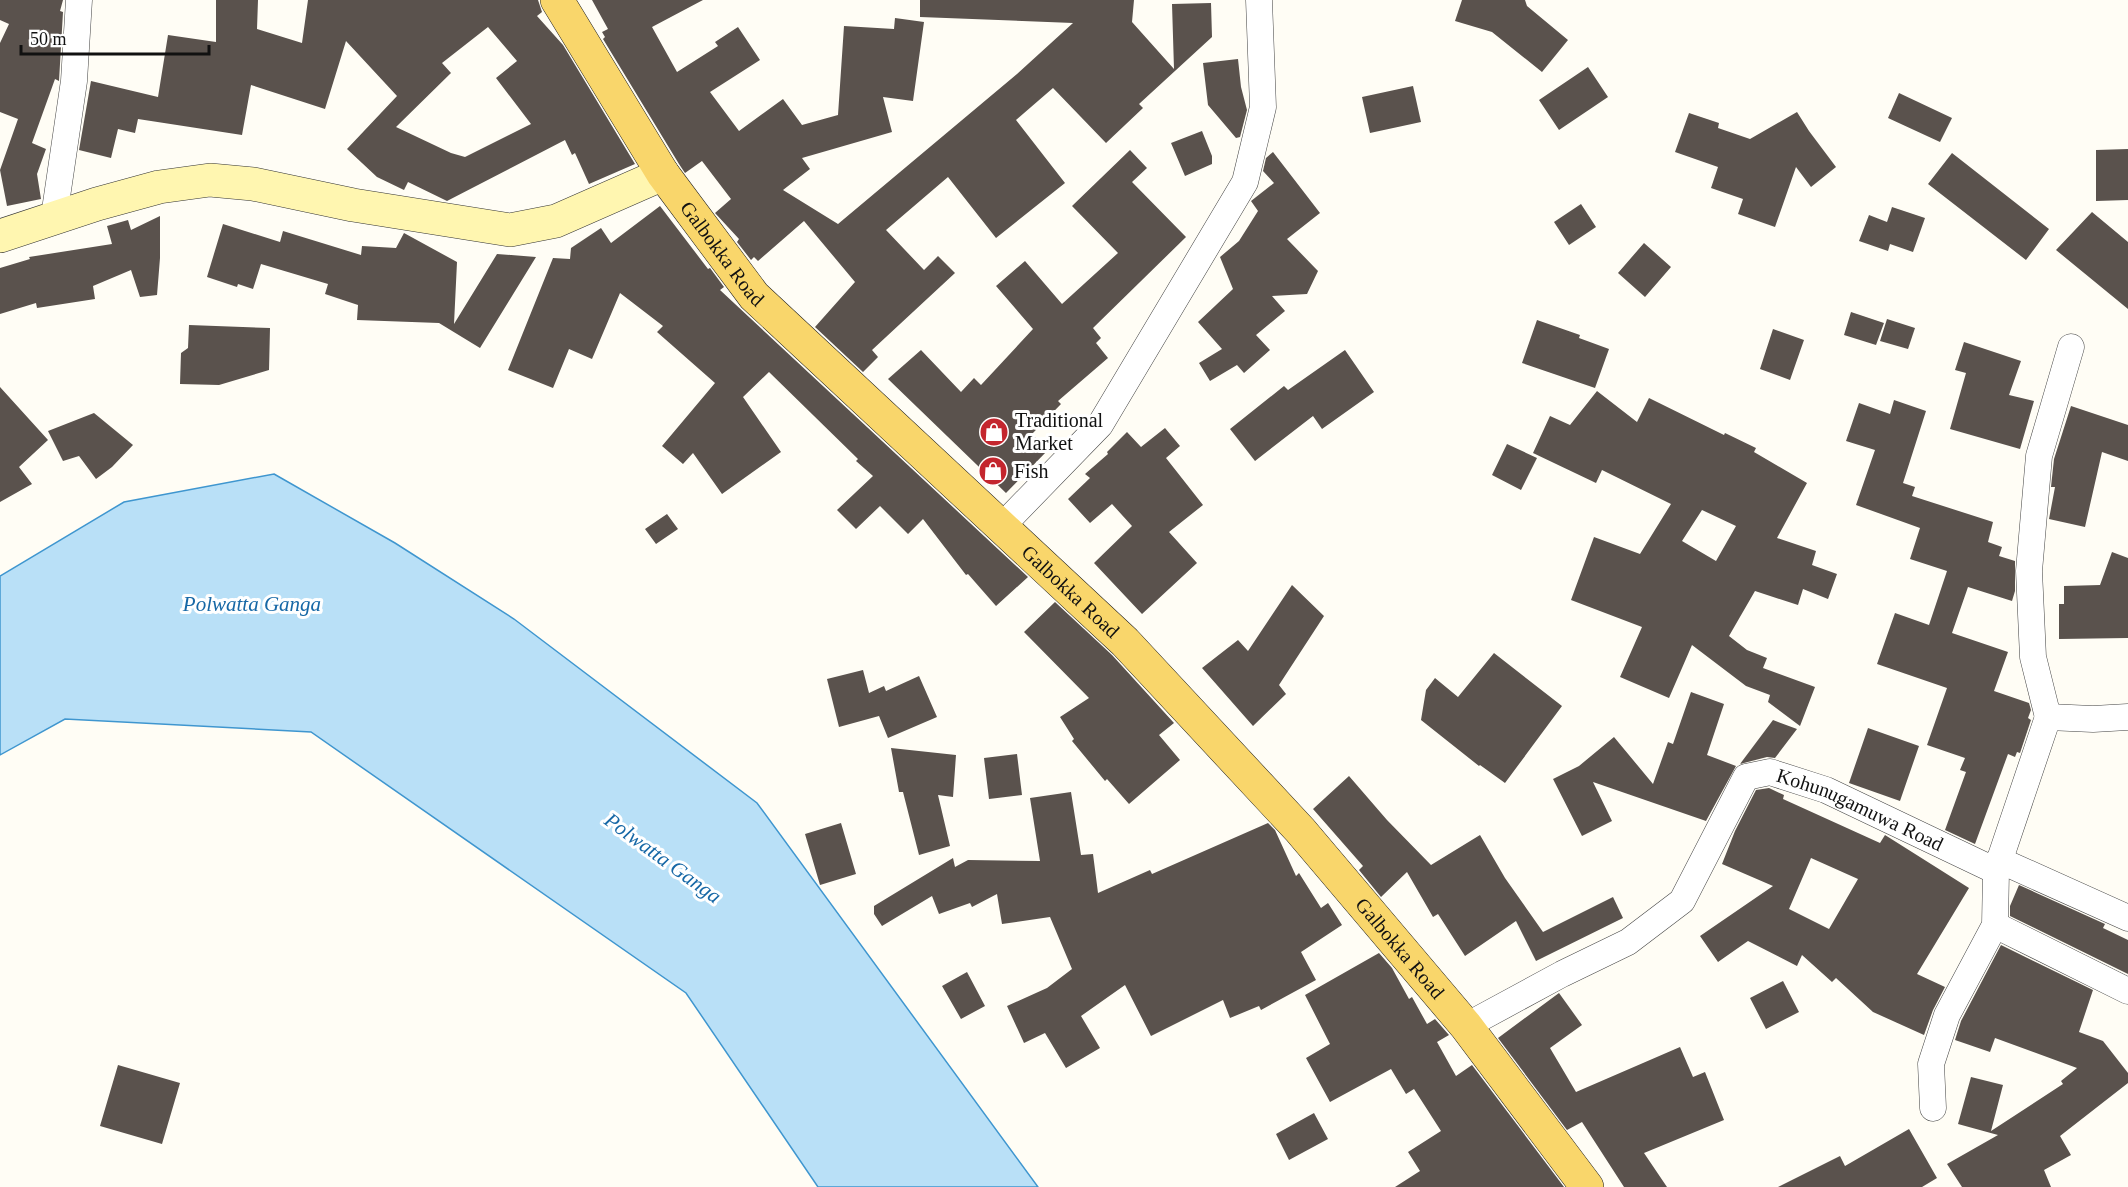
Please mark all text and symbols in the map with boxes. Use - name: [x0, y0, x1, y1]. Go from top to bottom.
- scale bar: [21, 18, 208, 56]
- text: 50 m: [30, 29, 67, 49]
- street label: Galbokka Road: [676, 197, 769, 311]
- place label: Traditional Market: [1015, 409, 1104, 454]
- shop icon: Traditional Market: [978, 416, 1010, 448]
- shop icon: Fish: [977, 455, 1009, 487]
- place label: Fish: [1014, 460, 1048, 482]
- street label: Galbokka Road: [1017, 541, 1124, 642]
- water label: Polwatta Ganga: [182, 592, 321, 616]
- street label: Kohunugamuwa Road: [1774, 764, 1947, 855]
- water label: Polwatta Ganga: [599, 807, 726, 908]
- street label: Galbokka Road: [1351, 893, 1449, 1003]

